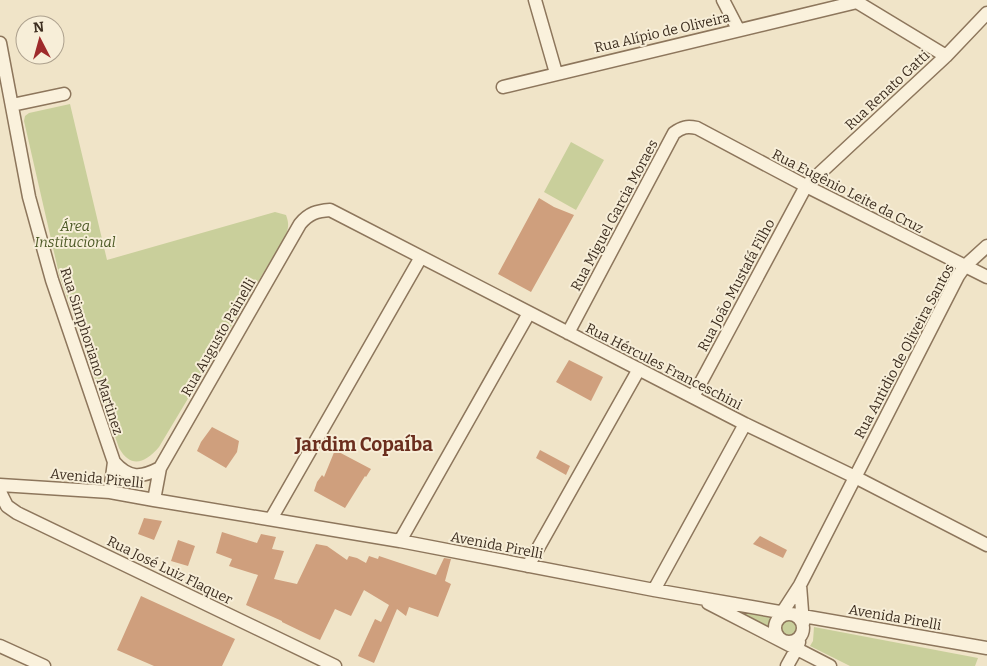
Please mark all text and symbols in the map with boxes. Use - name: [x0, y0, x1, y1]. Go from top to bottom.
- street label: Rua Alípio de Oliveira: [593, 9, 732, 56]
- north arrow: [15, 15, 65, 65]
- text: N: [32, 19, 45, 37]
- street label: Rua Renato Gatti: [842, 47, 933, 134]
- street label: Rua Miguel Garcia Moraes: [567, 137, 662, 294]
- street label: Rua Eugênio Leite da Cruz: [769, 146, 927, 237]
- street label: Rua João Mustafá Filho: [694, 216, 779, 354]
- park label: Área Institucional: [34, 217, 116, 251]
- street label: Rua Antidio de Oliveira Santos: [851, 261, 958, 442]
- street label: Rua Simphoriano Martinez: [56, 265, 127, 437]
- street label: Rua Augusto Painelli: [178, 275, 259, 399]
- street label: Rua Hércules Franceschini: [583, 320, 745, 413]
- district label: Jardim Copaíba: [294, 433, 433, 456]
- street label: Avenida Pirelli: [49, 465, 144, 492]
- street label: Avenida Pirelli: [449, 528, 545, 563]
- street label: Rua José Luiz Flaquer: [104, 533, 235, 608]
- street label: Avenida Pirelli: [847, 601, 943, 634]

